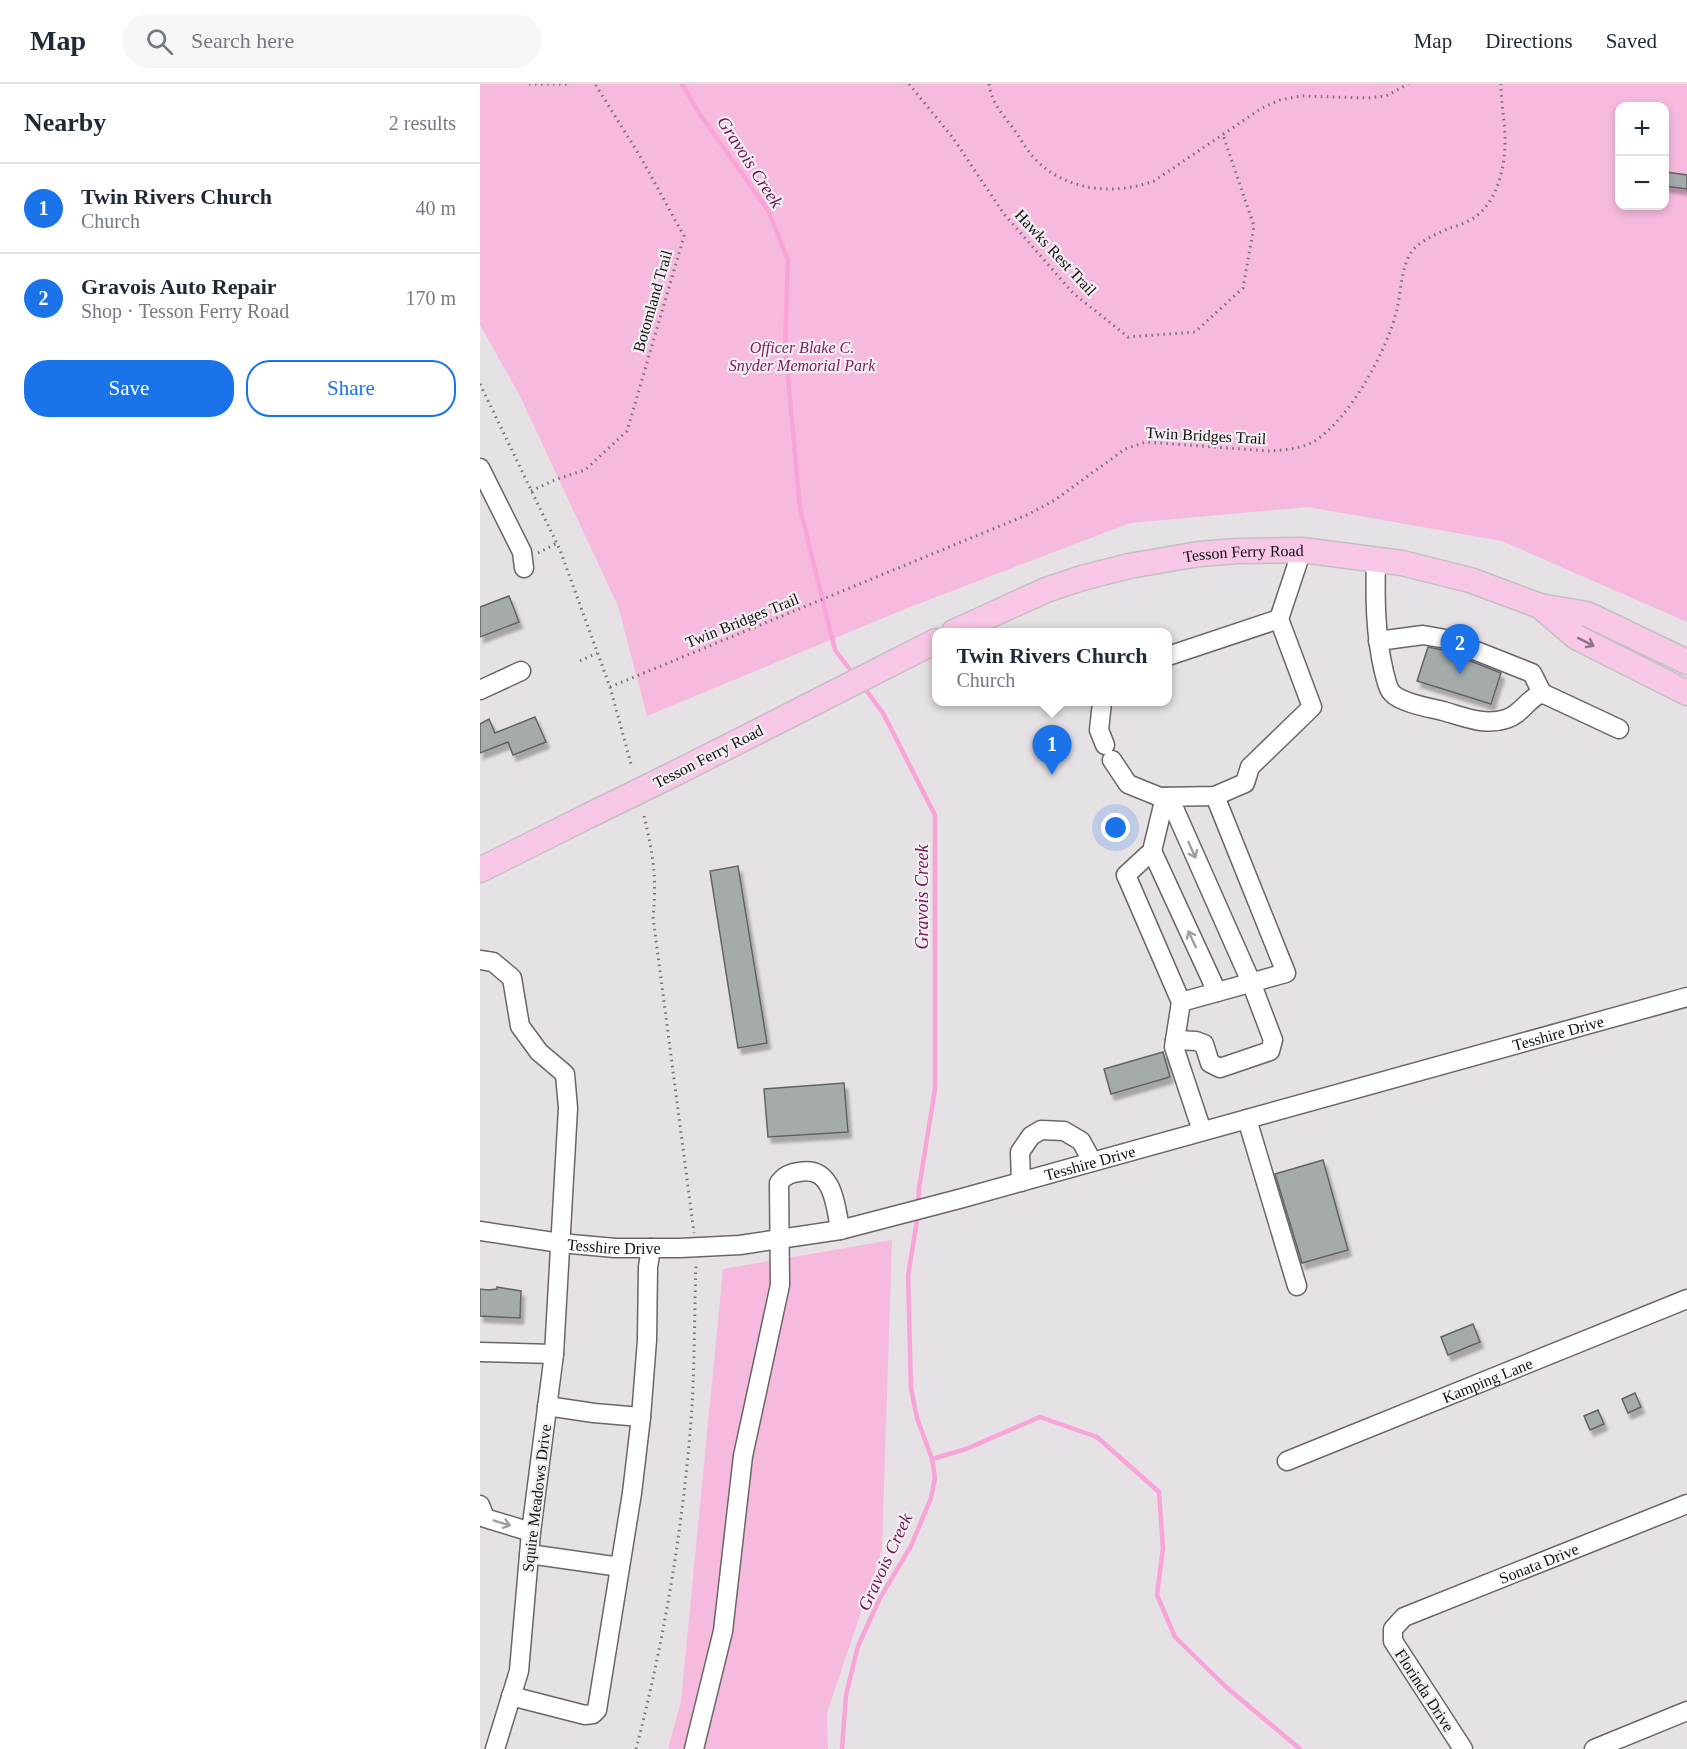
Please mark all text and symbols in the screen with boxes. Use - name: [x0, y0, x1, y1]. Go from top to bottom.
- search box: [122, 14, 542, 68]
- text: Map: [30, 25, 86, 56]
- icon: search: [143, 25, 176, 58]
- text: Search here: [191, 28, 294, 53]
- text: Map: [1414, 29, 1452, 53]
- text: Directions: [1485, 29, 1573, 53]
- text: Saved: [1606, 29, 1657, 53]
- map controls: [1615, 102, 1669, 210]
- button: +: [1615, 102, 1669, 156]
- text: Nearby: [24, 108, 106, 137]
- text: 2 results: [389, 112, 456, 134]
- water label: Gravois Creek: [713, 113, 787, 212]
- button: −: [1615, 156, 1669, 210]
- text: Twin Rivers Church: [81, 184, 272, 209]
- text: 1: [39, 197, 49, 219]
- text: 40 m: [415, 197, 456, 219]
- street label: Hawks Rest Trail: [1012, 206, 1100, 299]
- text: Church: [81, 210, 140, 232]
- street label: Botomland Trail: [630, 248, 675, 354]
- text: Gravois Auto Repair: [81, 274, 277, 299]
- text: 2: [39, 287, 49, 309]
- text: 170 m: [405, 287, 456, 309]
- text: Shop · Tesson Ferry Road: [81, 300, 289, 322]
- park label: Officer Blake C. Snyder Memorial Park: [729, 339, 876, 375]
- button: Save: [24, 360, 234, 417]
- button: Share: [246, 360, 456, 417]
- street label: Twin Bridges Trail: [1145, 424, 1267, 448]
- street label: Tesson Ferry Road: [1182, 542, 1304, 566]
- street label: Twin Bridges Trail: [683, 590, 802, 652]
- pin: 2: [1440, 624, 1480, 674]
- popup: [932, 628, 1172, 706]
- one-way arrow: [1576, 637, 1594, 648]
- text: Twin Rivers Church: [956, 643, 1148, 668]
- text: Church: [956, 669, 1015, 691]
- street label: Tesson Ferry Road: [651, 721, 766, 792]
- pin: 1: [1032, 726, 1072, 775]
- your location: [1101, 813, 1130, 842]
- one-way arrow: [1187, 841, 1199, 859]
- water label: Gravois Creek: [912, 844, 932, 949]
- one-way arrow: [1186, 930, 1197, 948]
- street label: Tesshire Drive: [1511, 1013, 1606, 1054]
- street label: Tesshire Drive: [1043, 1142, 1137, 1184]
- street label: Tesshire Drive: [566, 1236, 661, 1257]
- street label: Kamping Lane: [1440, 1355, 1535, 1406]
- street label: Squire Meadows Drive: [519, 1423, 555, 1573]
- water label: Gravois Creek: [854, 1509, 917, 1614]
- one-way arrow: [492, 1518, 511, 1529]
- street label: Sonata Drive: [1497, 1540, 1581, 1587]
- street label: Florinda Drive: [1392, 1646, 1457, 1735]

